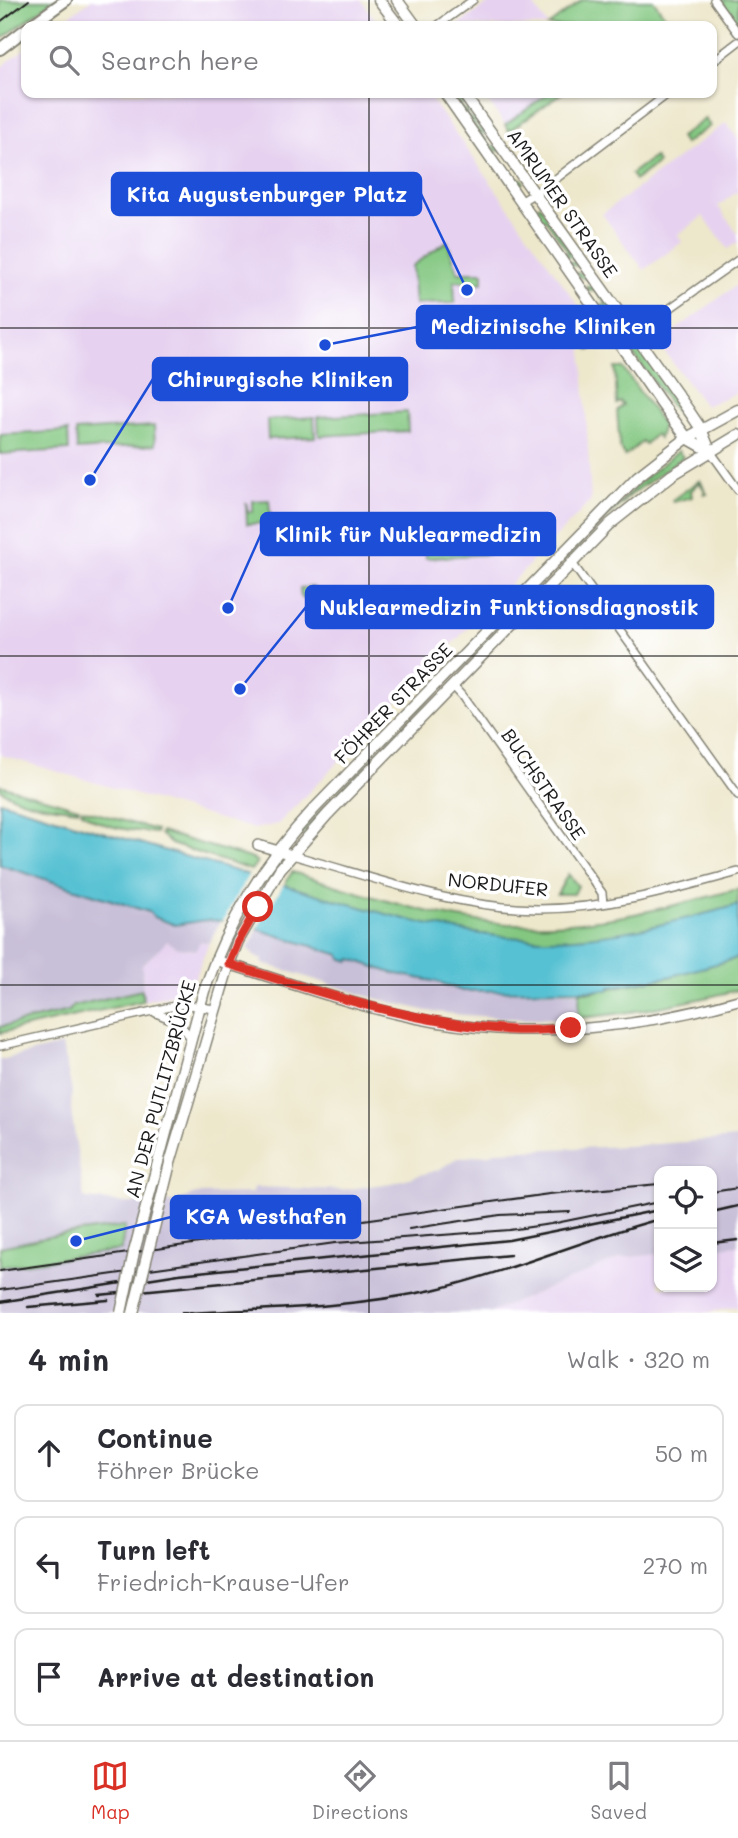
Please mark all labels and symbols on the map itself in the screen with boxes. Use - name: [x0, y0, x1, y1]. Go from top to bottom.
- street label: AMRUMER STRASSE: [502, 124, 624, 282]
- callout: Kita Augustenburger Platz: [112, 173, 421, 215]
- text: Kita Augustenburger Platz: [127, 180, 407, 207]
- callout: Medizinische Kliniken: [417, 306, 670, 348]
- text: Medizinische Kliniken: [430, 312, 656, 339]
- callout: Chirurgische Kliniken: [153, 358, 407, 400]
- text: Chirurgische Kliniken: [167, 365, 393, 392]
- callout: Klinik für Nuklearmedizin: [261, 513, 555, 555]
- text: Klinik für Nuklearmedizin: [275, 520, 541, 547]
- callout: Nuklearmedizin Funktionsdiagnostik: [306, 586, 713, 628]
- text: Nuklearmedizin Funktionsdiagnostik: [319, 593, 699, 620]
- street label: FÖHRER STRASSE: [329, 637, 457, 769]
- street label: BUCHSTRASSE: [496, 723, 592, 845]
- street label: NORDUFER: [447, 866, 549, 902]
- route start: [242, 891, 273, 922]
- street label: AN DER PUTLITZBRÜCKE: [119, 977, 201, 1201]
- route end: [555, 1012, 586, 1043]
- callout: KGA Westhafen: [171, 1196, 360, 1238]
- text: KGA Westhafen: [185, 1202, 347, 1229]

